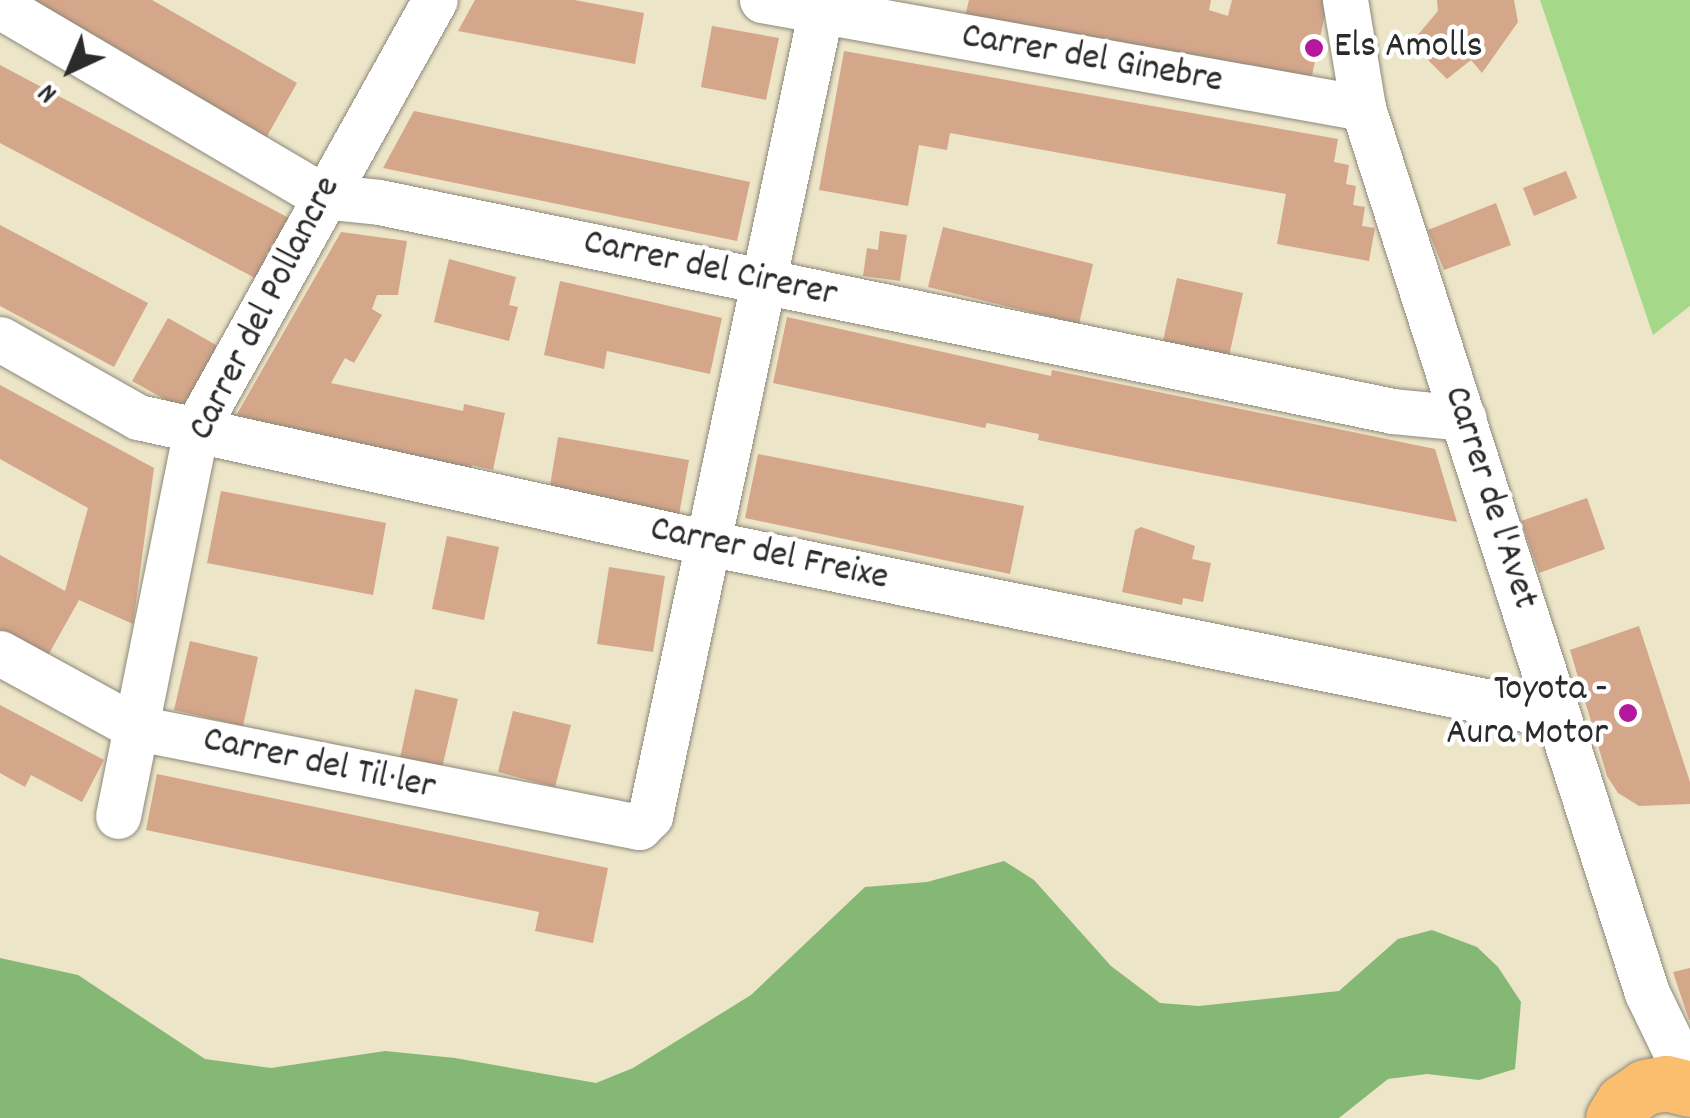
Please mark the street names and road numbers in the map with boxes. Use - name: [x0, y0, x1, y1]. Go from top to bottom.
- street label: Carrer del Ginebre: [958, 15, 1226, 105]
- street label: Carrer del Pollancre: [180, 169, 352, 449]
- street label: Carrer del Cirerer: [579, 221, 841, 319]
- street label: Carrer de l'Avet: [1432, 381, 1546, 615]
- street label: Carrer del Freixe: [646, 508, 892, 602]
- street label: Carrer del Til·ler: [199, 718, 439, 812]

